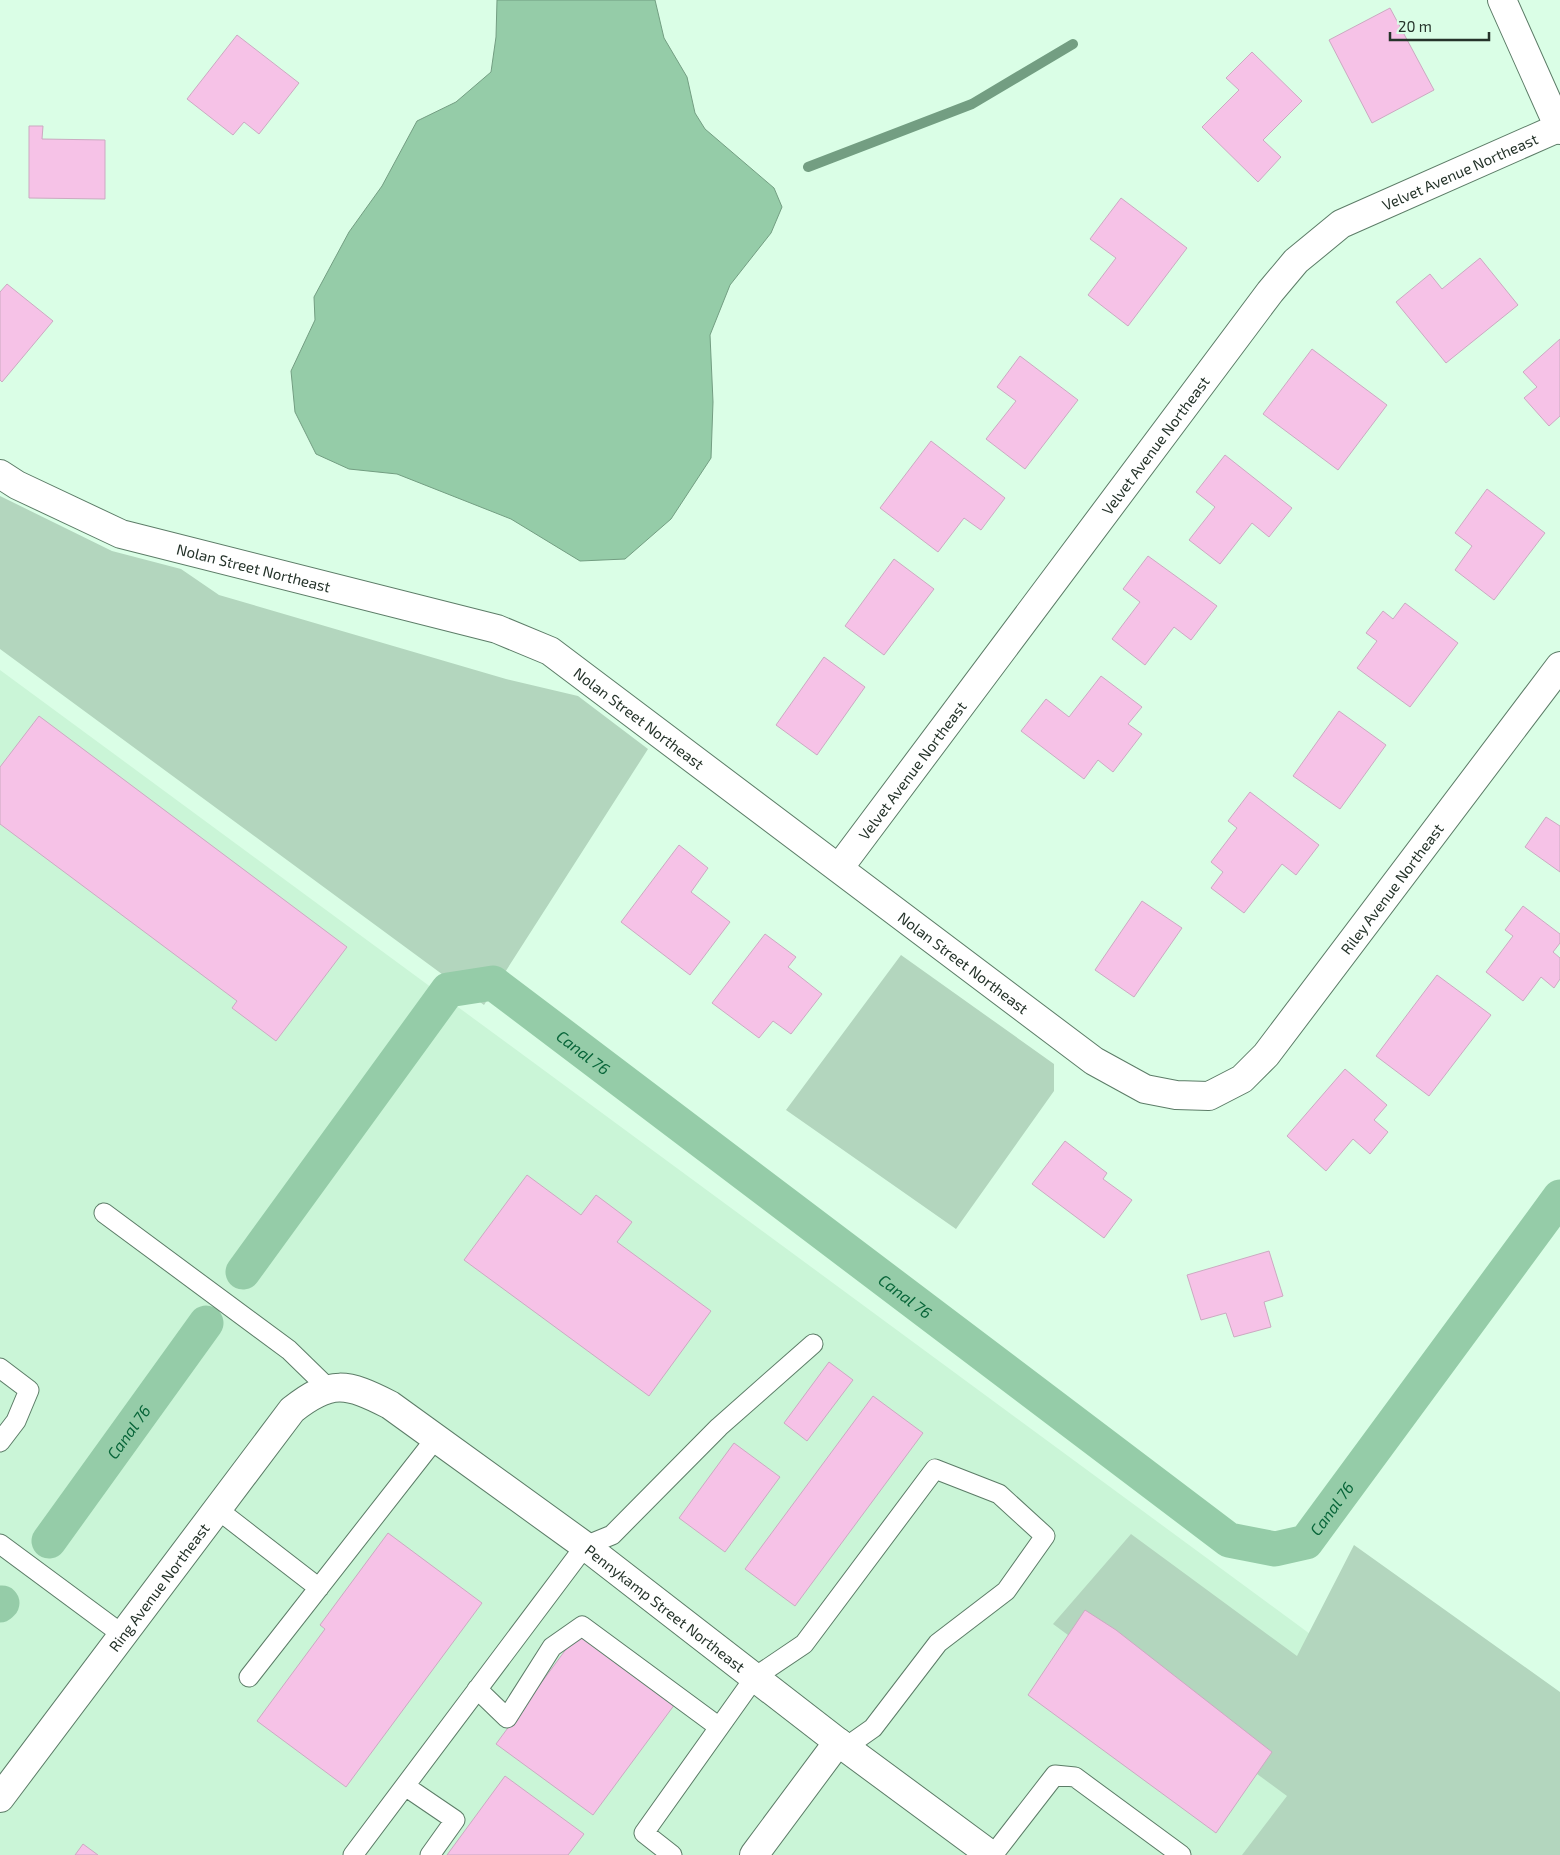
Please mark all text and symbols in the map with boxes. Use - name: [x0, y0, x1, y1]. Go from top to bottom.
- scale bar: [1390, 10, 1489, 42]
- text: 20 m: [1398, 17, 1432, 35]
- street label: Velvet Avenue Northeast: [1379, 129, 1541, 214]
- street label: Velvet Avenue Northeast: [1098, 372, 1213, 518]
- street label: Nolan Street Northeast: [175, 539, 333, 596]
- street label: Nolan Street Northeast: [571, 663, 708, 773]
- street label: Velvet Avenue Northeast: [854, 697, 970, 843]
- street label: Riley Avenue Northeast: [1337, 820, 1447, 957]
- street label: Nolan Street Northeast: [895, 908, 1032, 1017]
- water label: Canal 76: [553, 1025, 614, 1078]
- water label: Canal 76: [876, 1269, 936, 1322]
- water label: Canal 76: [102, 1401, 154, 1462]
- water label: Canal 76: [1305, 1478, 1357, 1539]
- street label: Ring Avenue Northeast: [105, 1519, 213, 1655]
- street label: Pennykamp Street Northeast: [582, 1541, 749, 1676]

